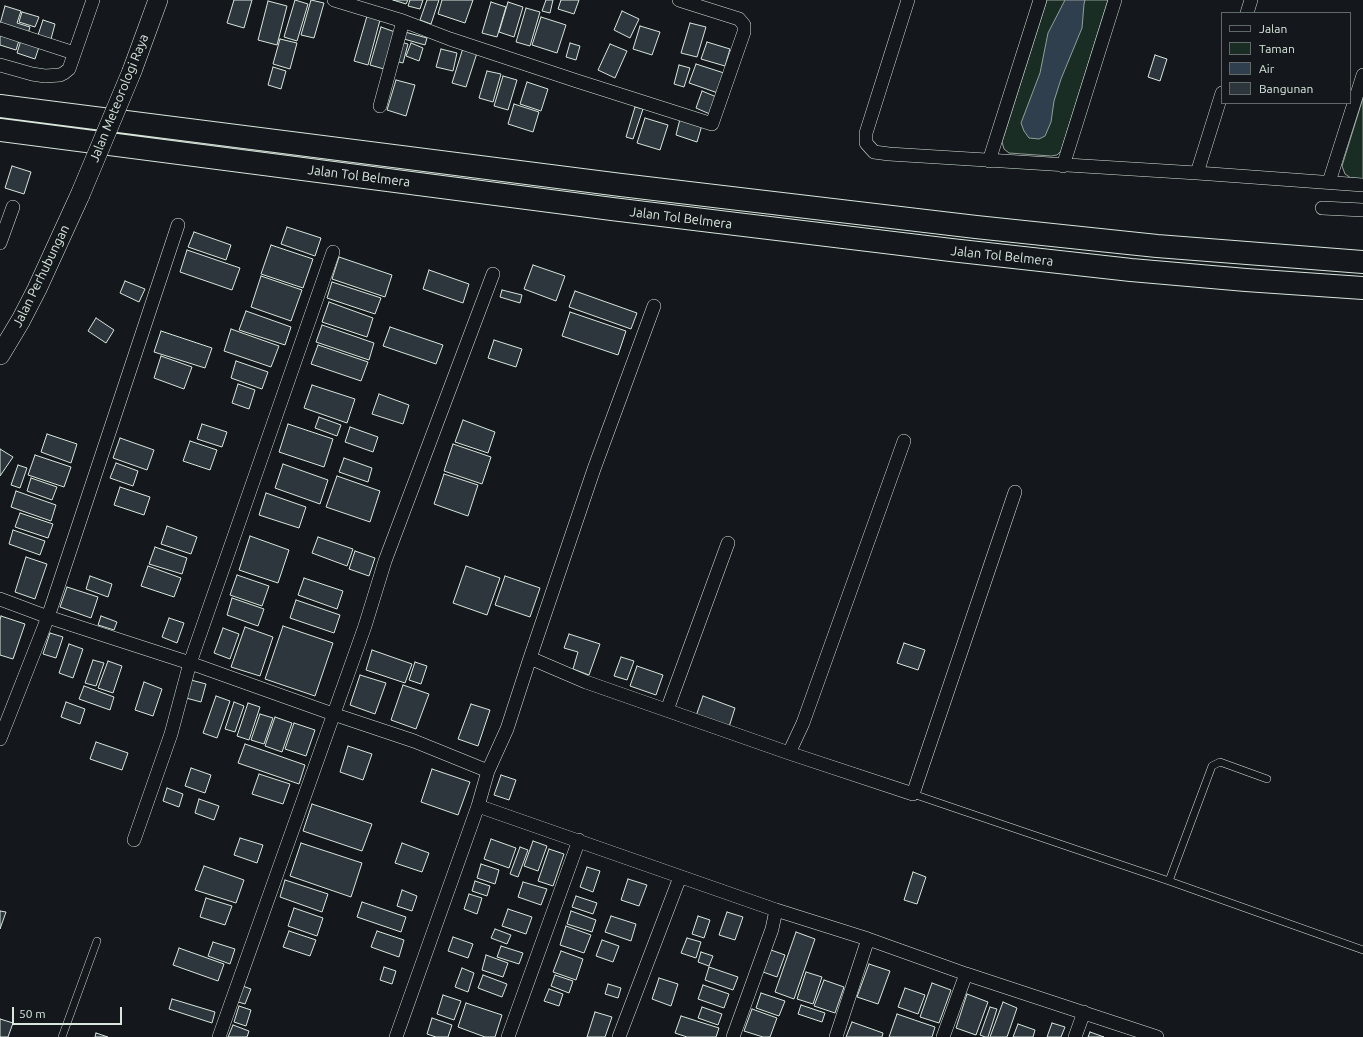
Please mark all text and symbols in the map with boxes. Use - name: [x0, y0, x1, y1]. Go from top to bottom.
- legend: [1221, 12, 1351, 104]
- text: Jalan: [1259, 22, 1287, 35]
- street label: Jalan Meteorologi Raya: [86, 32, 152, 164]
- text: Taman: [1259, 42, 1295, 55]
- text: Air: [1259, 62, 1274, 75]
- text: Bangunan: [1259, 82, 1313, 95]
- street label: Jalan Tol Belmera: [307, 162, 411, 190]
- street label: Jalan Tol Belmera: [629, 204, 733, 232]
- street label: Jalan Perhubungan: [9, 222, 73, 330]
- street label: Jalan Tol Belmera: [950, 243, 1054, 269]
- scale bar: [14, 999, 124, 1025]
- text: 50 m: [19, 1007, 46, 1020]

